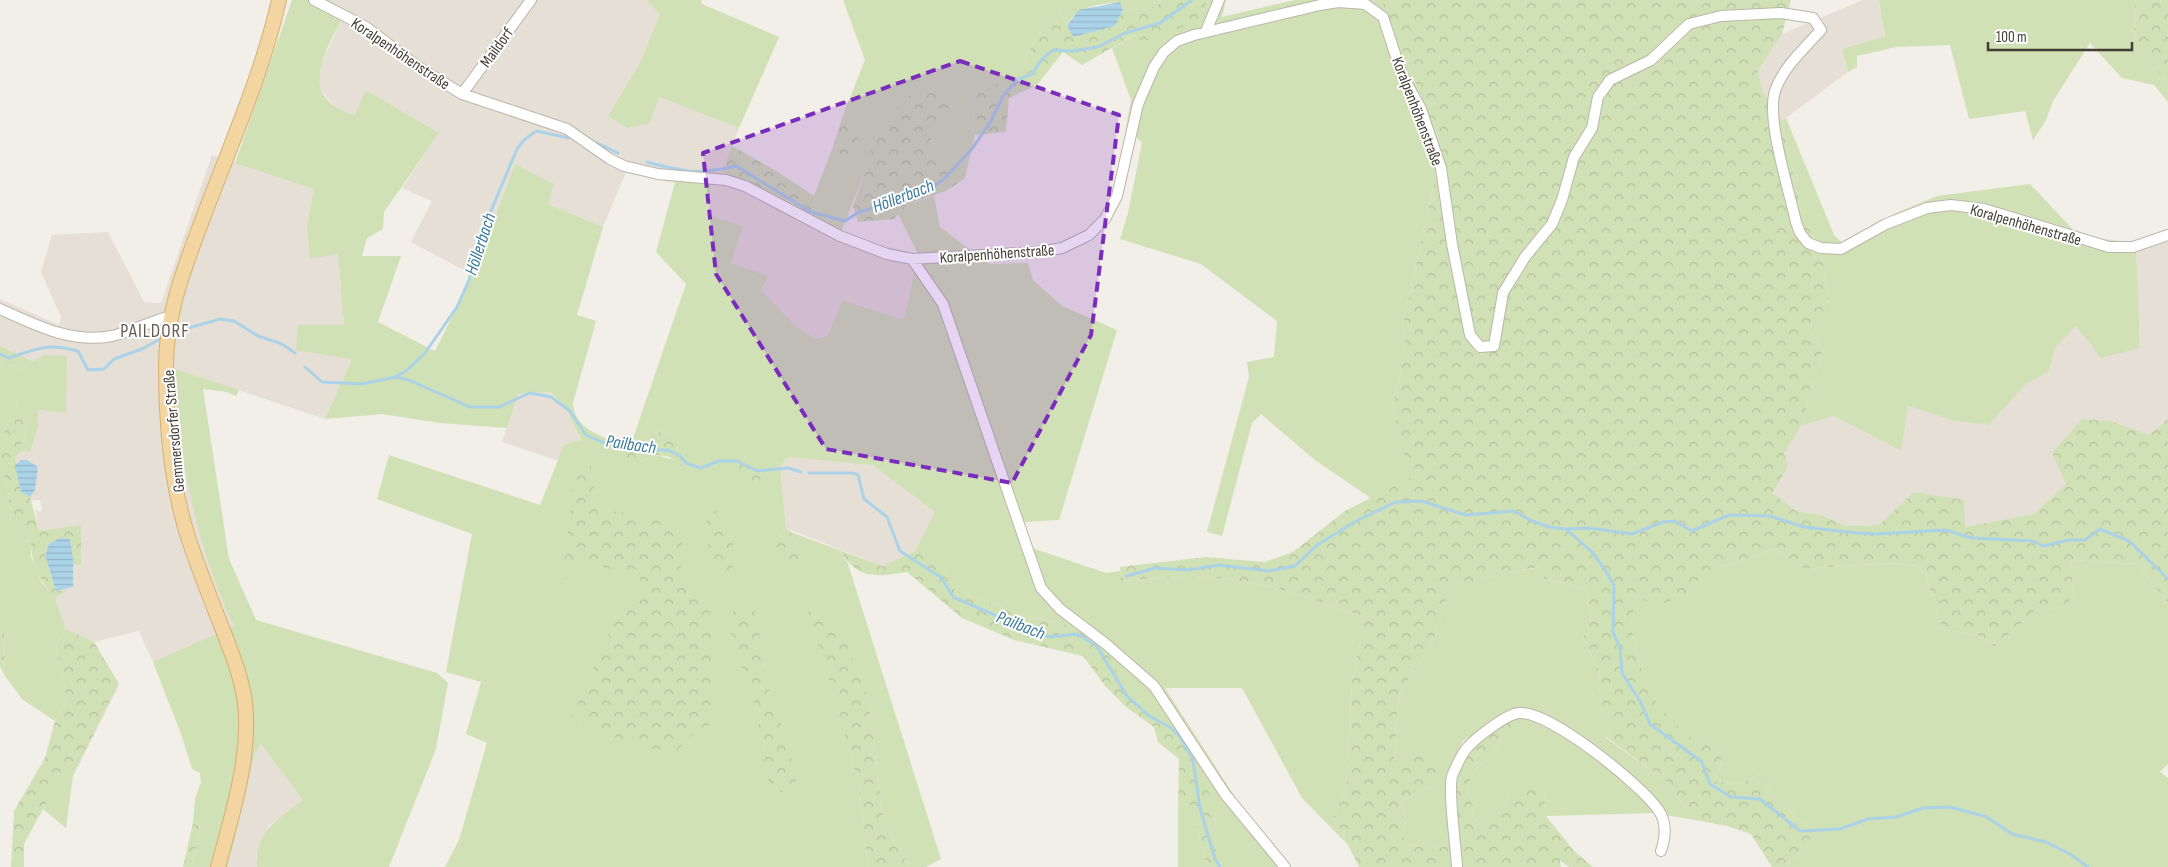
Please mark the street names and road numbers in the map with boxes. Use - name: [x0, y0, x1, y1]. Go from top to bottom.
- street label: Koralpenhöhenstraße: [347, 14, 453, 94]
- street label: Maildorf: [476, 24, 518, 71]
- street label: Koralpenhöhenstraße: [1387, 55, 1446, 169]
- street label: Koralpenhöhenstraße: [1968, 200, 2083, 250]
- street label: Koralpenhöhenstraße: [939, 241, 1055, 268]
- street label: Gemmersdorfer Straße: [160, 369, 189, 493]

